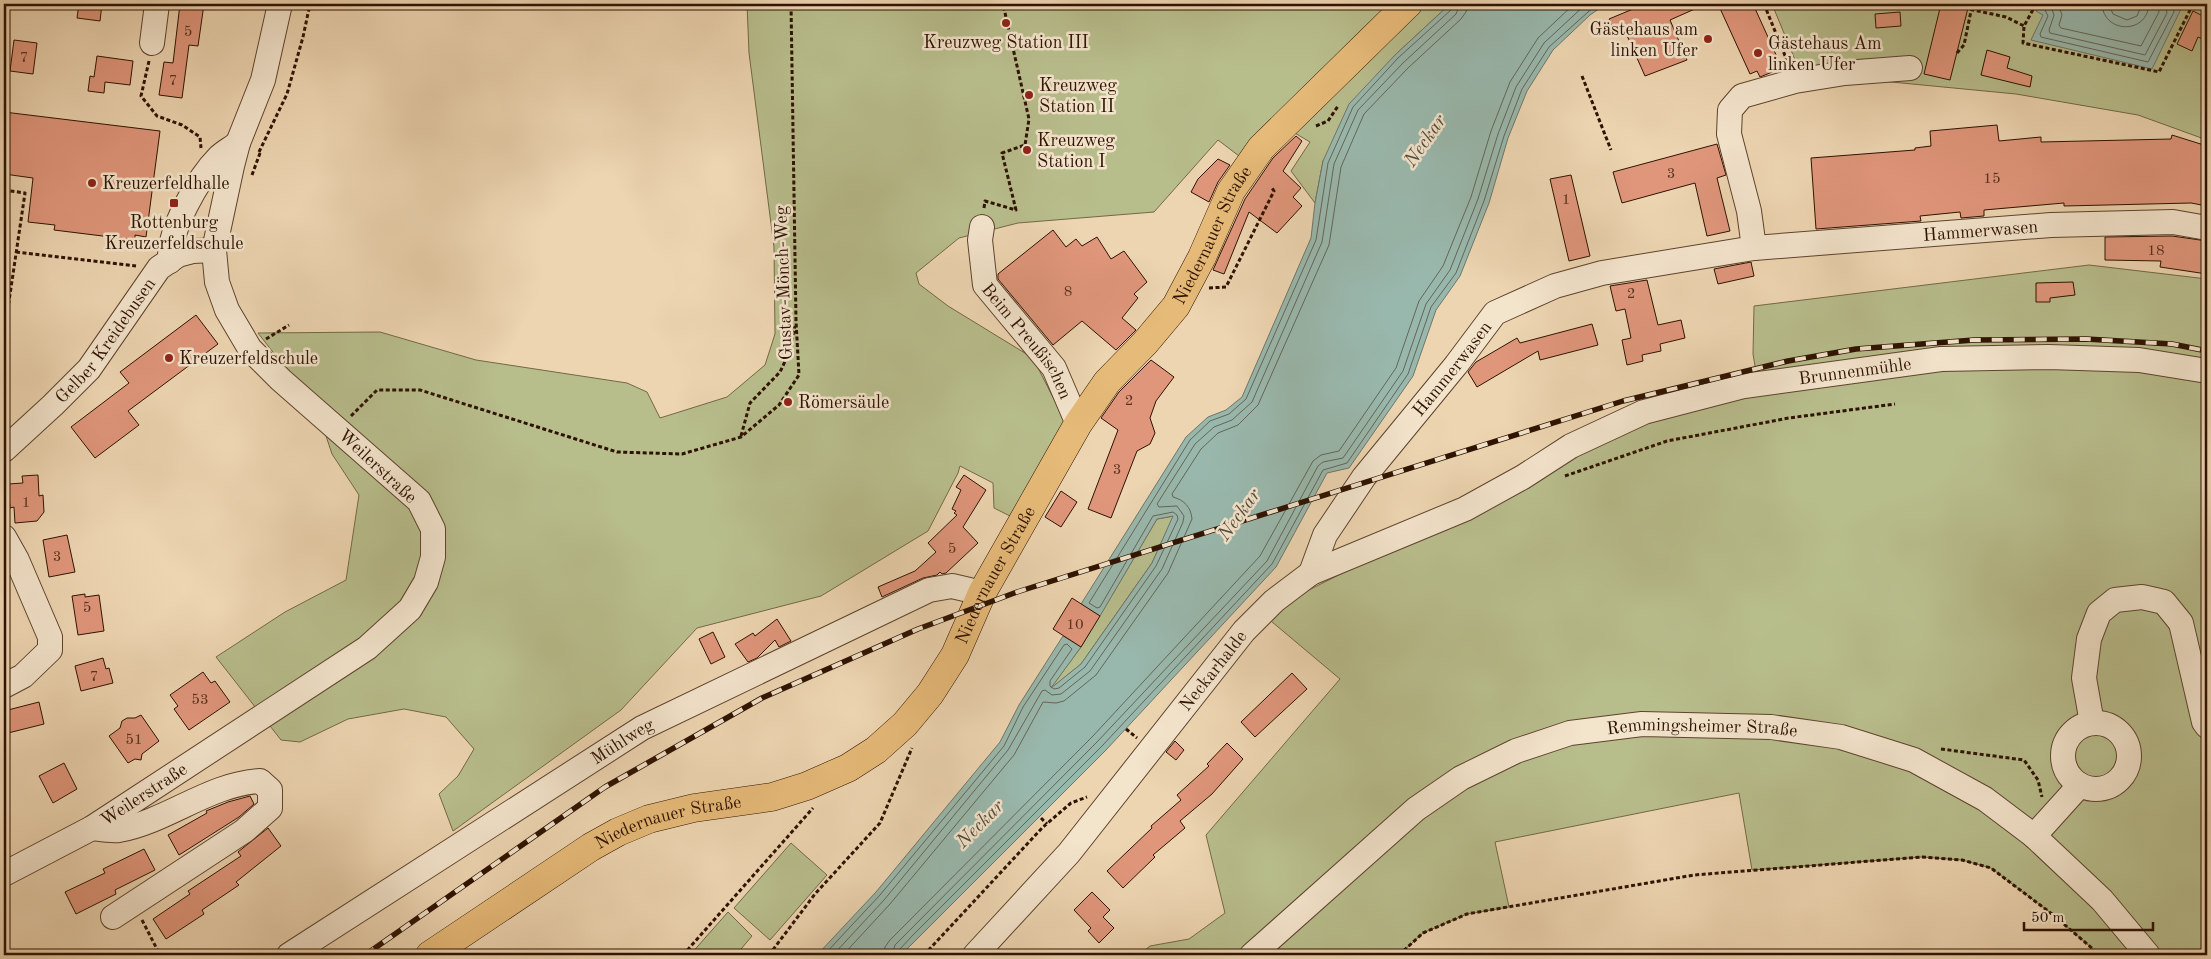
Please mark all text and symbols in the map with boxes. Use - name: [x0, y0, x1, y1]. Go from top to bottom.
- marker: Kreuzweg Station III: [1000, 17, 1012, 29]
- place label: Gästehaus am linken Ufer: [1589, 21, 1699, 60]
- house number: 5: [184, 25, 192, 40]
- marker: Gästehaus am linken Ufer: [1702, 33, 1714, 45]
- place label: Kreuzweg Station III: [923, 34, 1089, 52]
- place label: Gästehaus Am linken Ufer: [1768, 35, 1881, 74]
- marker: Gästehaus Am linken Ufer: [1752, 47, 1764, 59]
- house number: 7: [20, 51, 28, 66]
- house number: 7: [169, 74, 177, 89]
- place label: Kreuzweg Station II: [1039, 77, 1117, 116]
- marker: Kreuzweg Station II: [1023, 89, 1035, 101]
- water label: Neckar: [1401, 111, 1451, 172]
- place label: Kreuzweg Station I: [1037, 132, 1115, 171]
- marker: Kreuzweg Station I: [1021, 144, 1033, 156]
- street label: Niedernauer Straße: [1171, 163, 1255, 308]
- house number: 3: [1667, 167, 1675, 182]
- house number: 15: [1983, 172, 2001, 187]
- place label: Kreuzerfeldhalle: [102, 175, 230, 193]
- marker: Kreuzerfeldhalle: [86, 177, 98, 189]
- house number: 1: [1562, 193, 1570, 208]
- marker: Rottenburg Kreuzerfeldschule: [168, 197, 180, 209]
- street label: Gustav-Mönch-Weg: [772, 205, 796, 361]
- place label: Rottenburg Kreuzerfeldschule: [104, 214, 244, 253]
- street label: Hammerwasen: [1922, 218, 2039, 245]
- house number: 18: [2147, 244, 2165, 259]
- street label: Gelber Kreidebusen: [52, 275, 159, 407]
- street label: Beim Preußischen: [978, 280, 1074, 402]
- house number: 8: [1064, 285, 1072, 300]
- house number: 2: [1627, 287, 1635, 302]
- street label: Hammerwasen: [1410, 318, 1496, 420]
- place label: Kreuzerfeldschule: [179, 350, 318, 368]
- marker: Kreuzerfeldschule: [163, 352, 175, 364]
- street label: Brunnenmühle: [1797, 355, 1912, 388]
- place label: Römersäule: [798, 394, 889, 412]
- house number: 2: [1125, 394, 1133, 409]
- marker: Römersäule: [782, 396, 794, 408]
- street label: Weilerstraße: [335, 426, 420, 507]
- house number: 3: [1113, 463, 1121, 478]
- water label: Neckar: [1215, 486, 1265, 546]
- house number: 1: [22, 496, 30, 511]
- street label: Niedernauer Straße: [953, 504, 1039, 647]
- house number: 5: [948, 542, 956, 557]
- house number: 3: [53, 550, 61, 565]
- house number: 5: [83, 601, 91, 616]
- house number: 10: [1066, 618, 1084, 633]
- street label: Neckarhalde: [1177, 628, 1251, 715]
- house number: 7: [90, 670, 98, 685]
- house number: 53: [191, 693, 209, 708]
- street label: Mühlweg: [588, 716, 657, 768]
- street label: Remmingsheimer Straße: [1606, 716, 1799, 741]
- house number: 51: [125, 733, 143, 748]
- street label: Weilerstraße: [98, 760, 191, 830]
- street label: Niedernauer Straße: [592, 793, 743, 853]
- water label: Neckar: [953, 797, 1009, 853]
- scale bar: [2024, 899, 2152, 931]
- text: 50 m: [2031, 911, 2065, 926]

